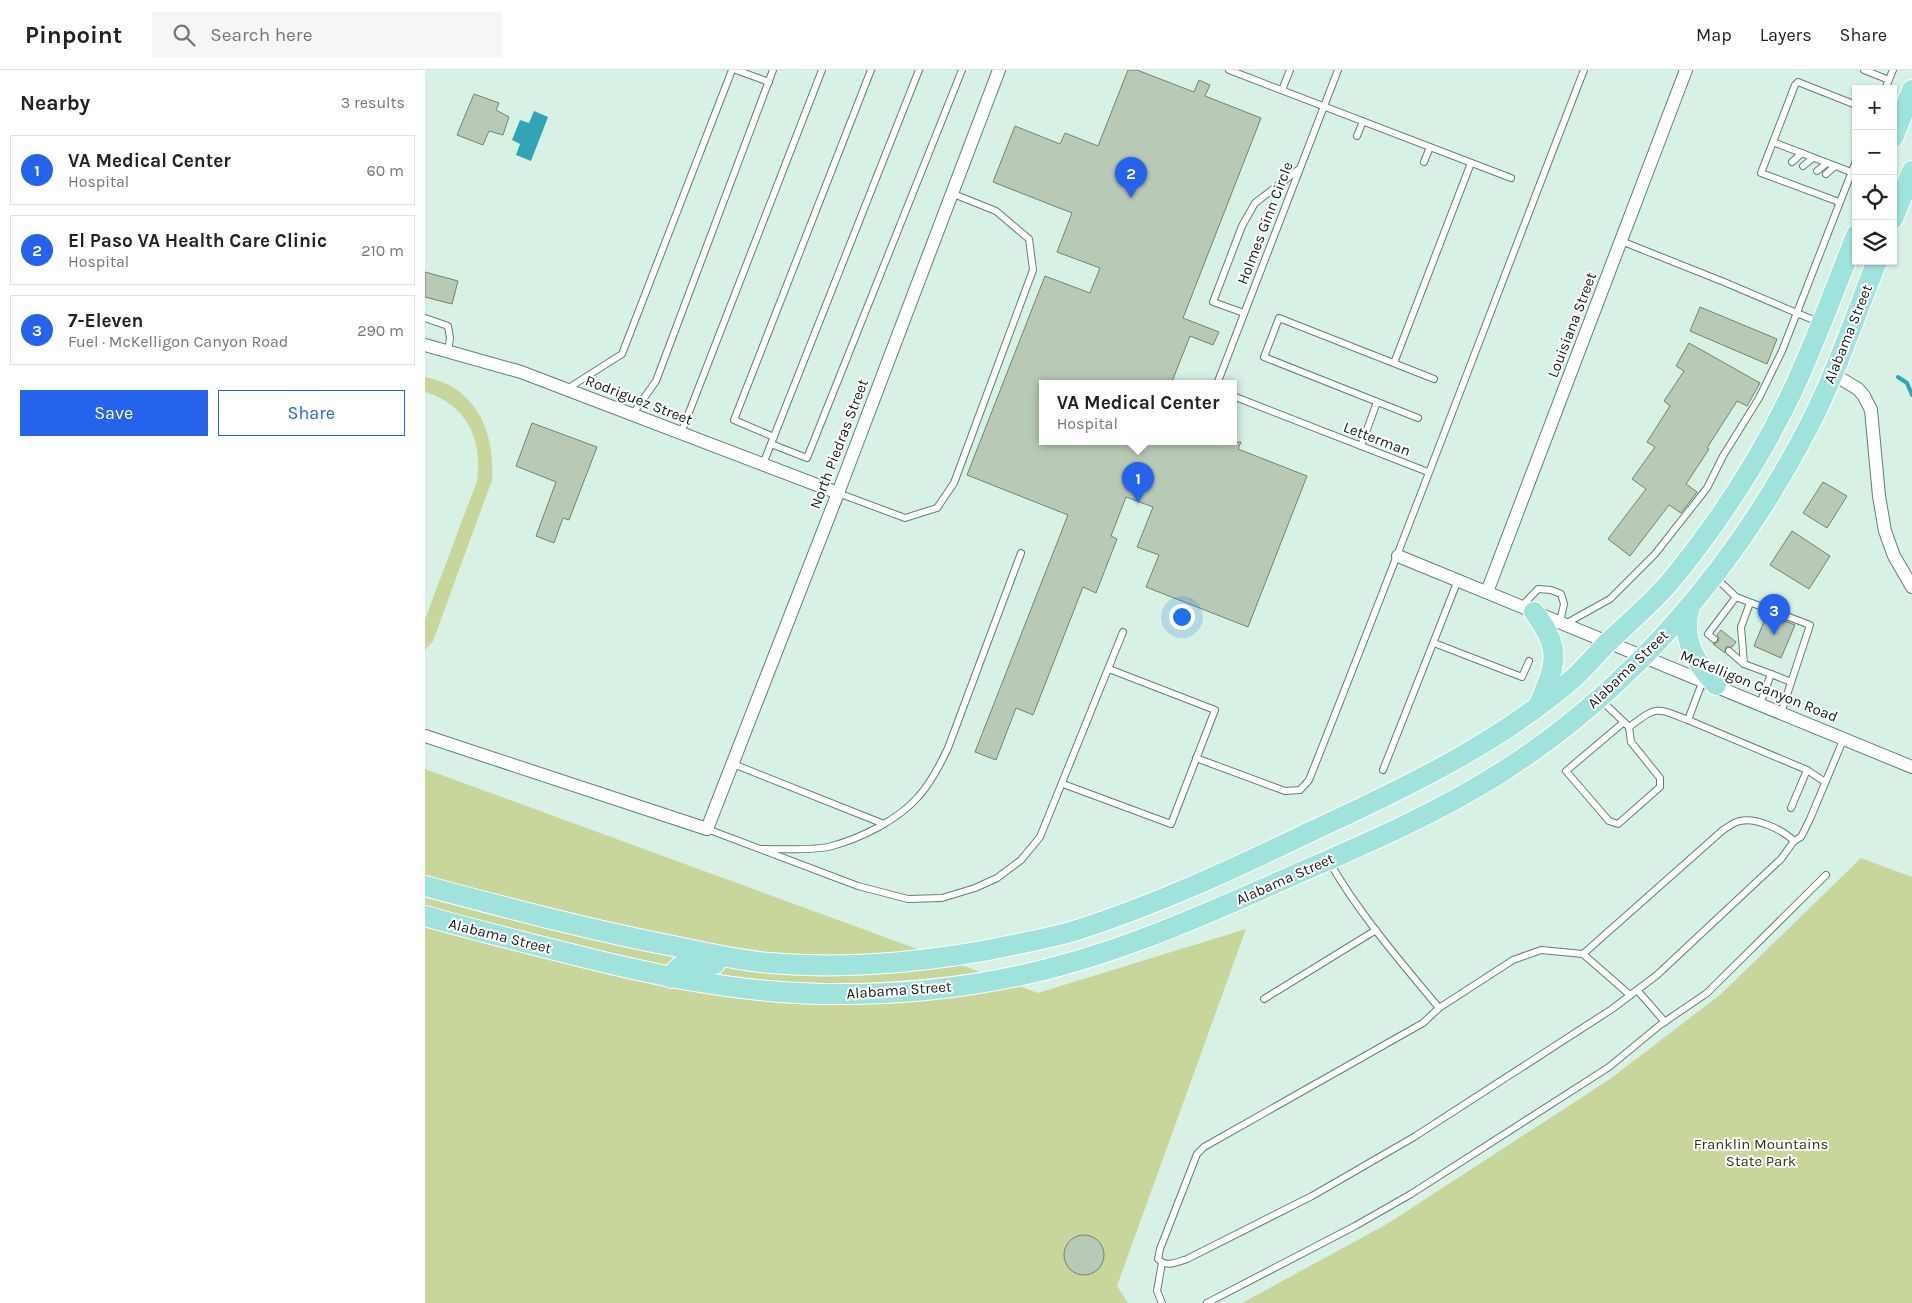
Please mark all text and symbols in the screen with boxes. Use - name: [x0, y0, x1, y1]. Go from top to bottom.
- search box: [152, 12, 502, 57]
- text: Pinpoint: [25, 21, 122, 49]
- icon: search: [170, 21, 198, 49]
- text: Search here: [210, 24, 312, 46]
- text: Map: [1696, 24, 1732, 46]
- text: Layers: [1760, 24, 1812, 46]
- text: Share: [1840, 24, 1887, 46]
- map controls: [1852, 85, 1897, 265]
- button: +: [1852, 85, 1897, 130]
- text: Nearby: [20, 91, 90, 115]
- text: 3 results: [341, 93, 405, 112]
- button: −: [1852, 130, 1897, 175]
- text: VA Medical Center: [68, 150, 231, 172]
- pin: 2: [1115, 157, 1147, 198]
- street label: Holmes Ginn Circle: [1233, 159, 1297, 287]
- text: 1: [34, 161, 40, 180]
- text: 60 m: [367, 161, 404, 180]
- text: Hospital: [68, 172, 129, 191]
- button: locate: [1852, 175, 1897, 220]
- button: layers: [1852, 220, 1897, 265]
- text: El Paso VA Health Care Clinic: [68, 230, 327, 252]
- text: 2: [32, 241, 42, 260]
- text: 210 m: [361, 241, 404, 260]
- text: Hospital: [68, 252, 129, 271]
- street label: Louisiana Street: [1544, 269, 1600, 380]
- street label: Alabama Street: [1820, 282, 1876, 386]
- text: 7-Eleven: [68, 310, 143, 332]
- text: 3: [32, 321, 42, 340]
- text: 290 m: [357, 321, 404, 340]
- text: Fuel · McKelligon Canyon Road: [68, 332, 288, 351]
- street label: Rodriguez Street: [583, 371, 695, 429]
- street label: North Piedras Street: [806, 376, 872, 512]
- popup: [1039, 380, 1237, 445]
- button: Save: [20, 390, 208, 436]
- button: Share: [218, 390, 405, 436]
- text: VA Medical Center: [1057, 392, 1219, 414]
- text: Hospital: [1057, 414, 1118, 433]
- street label: Letterman: [1341, 418, 1413, 460]
- pin: 1: [1122, 462, 1154, 503]
- pin: 3: [1758, 594, 1790, 635]
- your location: [1169, 604, 1195, 630]
- street label: Alabama Street: [1584, 626, 1672, 712]
- street label: McKelligon Canyon Road: [1678, 646, 1840, 726]
- street label: Alabama Street: [1233, 849, 1337, 909]
- street label: Alabama Street: [447, 915, 554, 958]
- street label: Alabama Street: [846, 977, 952, 1003]
- park label: Franklin Mountains State Park: [1694, 1135, 1828, 1170]

